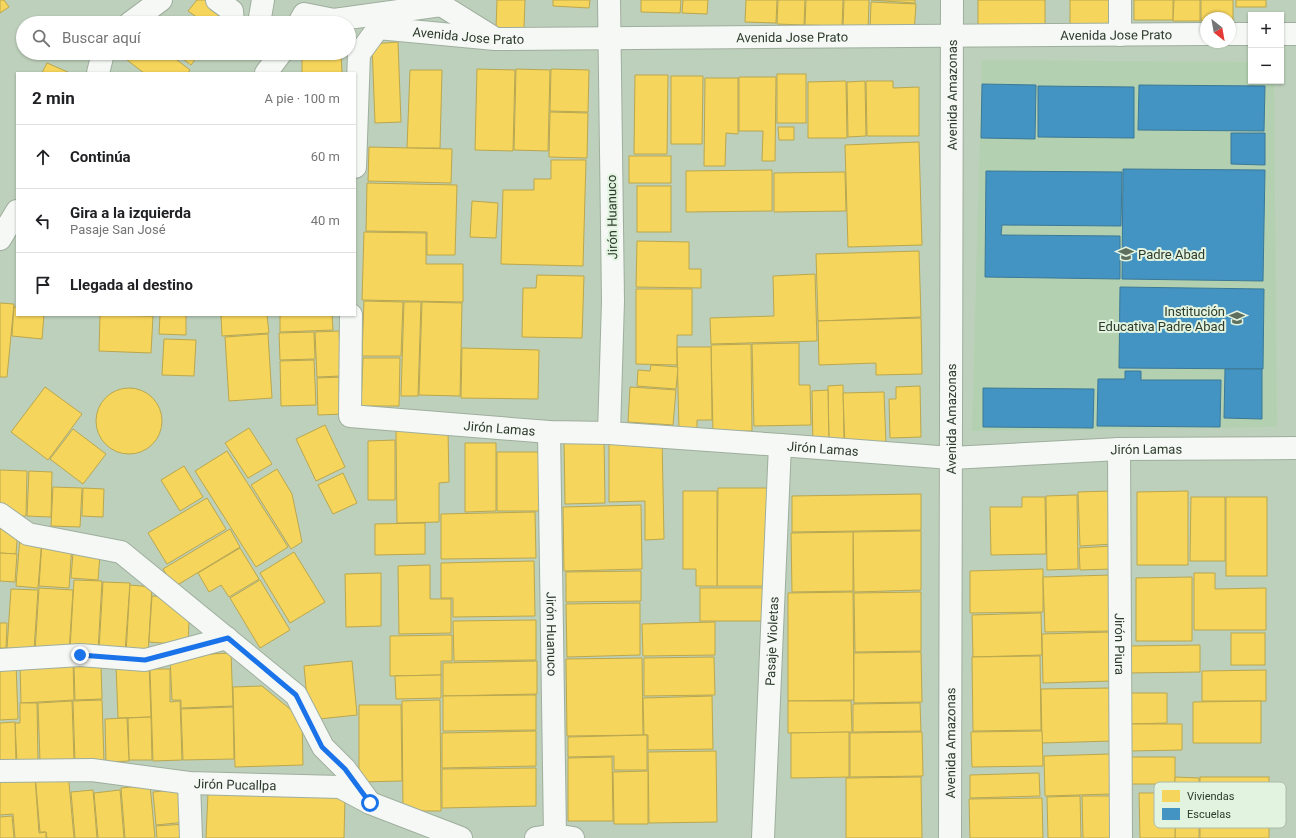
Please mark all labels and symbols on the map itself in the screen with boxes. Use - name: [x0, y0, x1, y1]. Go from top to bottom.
- north arrow: [1200, 12, 1236, 48]
- street label: Avenida Jose Prato: [412, 24, 524, 47]
- street label: Avenida Jose Prato: [1060, 27, 1172, 43]
- street label: Avenida Jose Prato: [736, 29, 848, 45]
- street label: Avenida Amazonas: [944, 39, 959, 151]
- street label: Jirón Huanuco: [604, 175, 620, 259]
- school or university icon: Padre Abad: [1117, 245, 1135, 263]
- place label: Padre Abad: [1138, 247, 1205, 262]
- place label: Institución Educativa Padre Abad: [1098, 304, 1225, 334]
- school or university icon: Institución Educativa Padre Abad: [1228, 309, 1246, 327]
- street label: Avenida Amazonas: [943, 363, 959, 475]
- street label: Jirón Lamas: [463, 418, 536, 438]
- street label: Jirón Lamas: [786, 438, 859, 458]
- street label: Jirón Lamas: [1110, 441, 1182, 457]
- street label: Jirón Huanuco: [544, 592, 560, 676]
- street label: Pasaje Violetas: [762, 596, 781, 686]
- street label: Jirón Piura: [1112, 613, 1128, 675]
- route end: [71, 646, 89, 664]
- street label: Avenida Amazonas: [943, 687, 958, 799]
- street label: Jirón Pucallpa: [194, 776, 277, 793]
- legend: [1154, 782, 1286, 828]
- text: Viviendas: [1187, 790, 1235, 803]
- route start: [361, 794, 379, 812]
- text: Escuelas: [1187, 808, 1231, 821]

